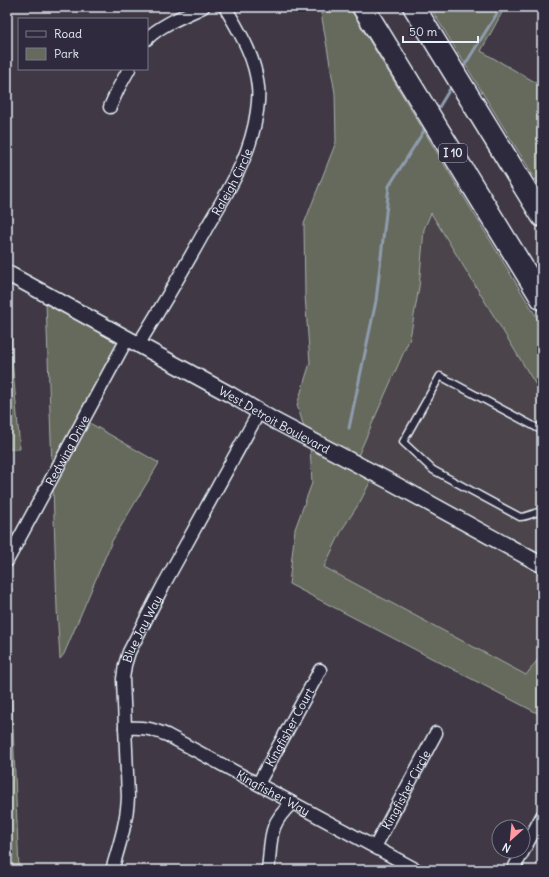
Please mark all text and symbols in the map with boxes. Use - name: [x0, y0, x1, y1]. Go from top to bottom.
- legend: [18, 18, 148, 70]
- scale bar: [403, 18, 478, 44]
- text: 50 m: [409, 24, 438, 39]
- text: Road: [54, 26, 82, 41]
- text: Park: [54, 46, 79, 61]
- road number: I 10: [439, 144, 467, 162]
- street label: Raleigh Circle: [208, 146, 255, 218]
- street label: West Detroit Boulevard: [216, 382, 333, 456]
- street label: Redwing Drive: [42, 412, 92, 488]
- street label: Blue Jay Way: [119, 593, 165, 664]
- street label: Kingfisher Court: [262, 685, 317, 769]
- street label: Kingfisher Circle: [378, 747, 433, 832]
- street label: Kingfisher Way: [234, 767, 313, 818]
- north arrow: [491, 819, 531, 859]
- text: N: [500, 840, 513, 856]

